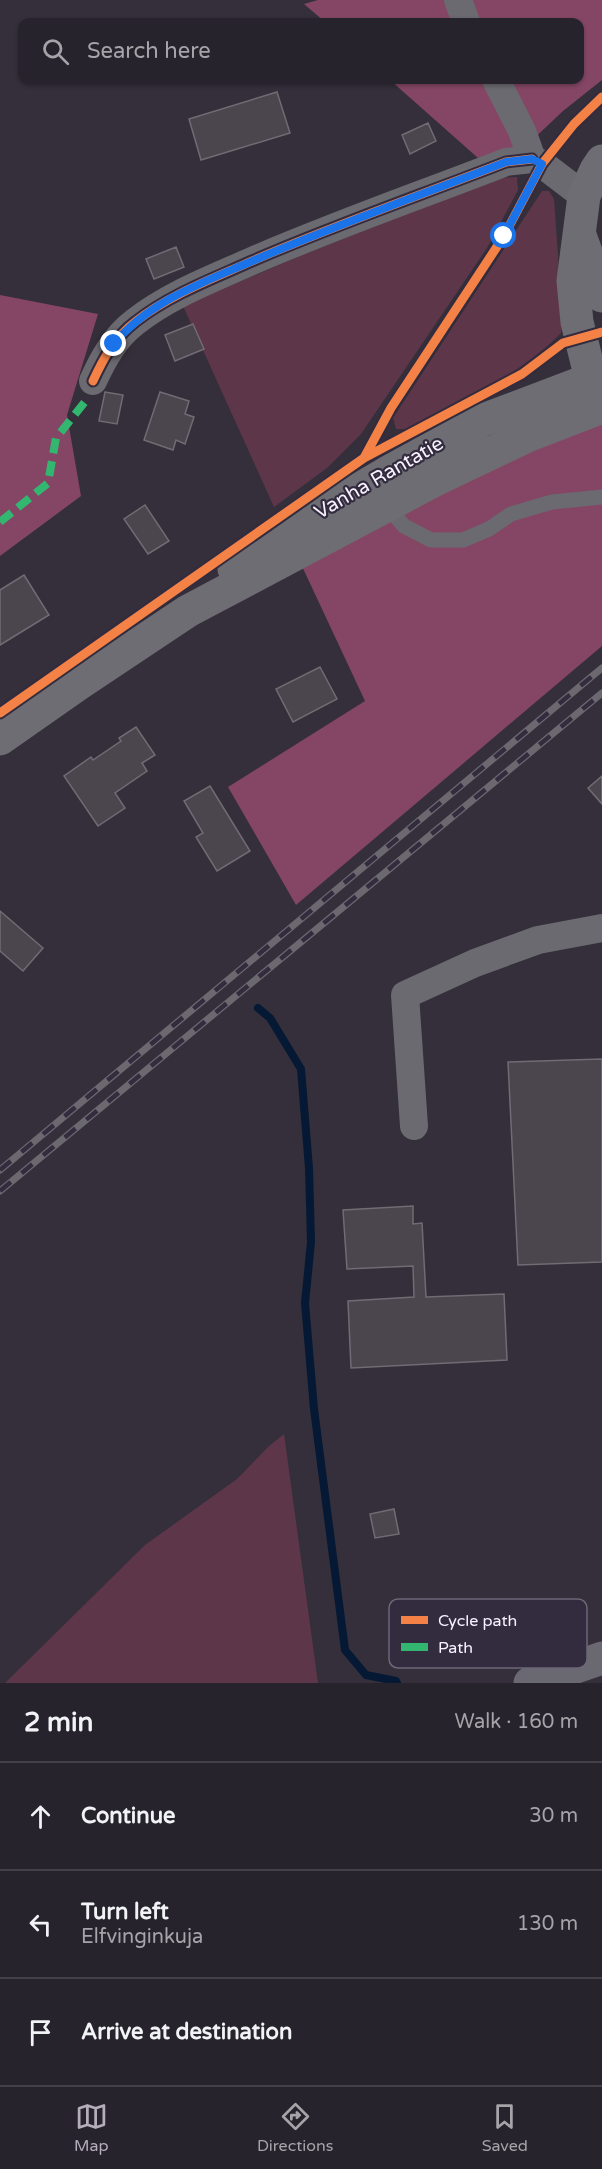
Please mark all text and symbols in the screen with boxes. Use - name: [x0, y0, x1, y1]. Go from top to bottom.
- search box: [18, 18, 584, 84]
- icon: search: [39, 35, 72, 68]
- text: Search here: [87, 38, 211, 64]
- route start: [490, 222, 516, 248]
- route end: [100, 330, 126, 356]
- street label: Vanha Rantatie: [310, 431, 448, 525]
- legend: [389, 1599, 587, 1668]
- text: Cycle path: [438, 1611, 517, 1631]
- text: Path: [438, 1638, 473, 1658]
- text: 2 min: [24, 1707, 93, 1738]
- text: Walk · 160 m: [455, 1710, 578, 1734]
- icon: ahead: [24, 1800, 57, 1833]
- text: Continue: [81, 1803, 176, 1829]
- text: 30 m: [529, 1804, 578, 1828]
- text: Turn left: [81, 1899, 169, 1925]
- icon: left: [24, 1908, 57, 1941]
- text: 130 m: [517, 1912, 578, 1936]
- text: Elfvinginkuja: [81, 1925, 203, 1949]
- icon: arrive: [24, 2016, 57, 2049]
- text: Arrive at destination: [81, 2019, 292, 2045]
- tab: Map: [74, 2100, 109, 2156]
- tab: Directions: [257, 2100, 333, 2156]
- tab: Saved: [482, 2100, 528, 2156]

